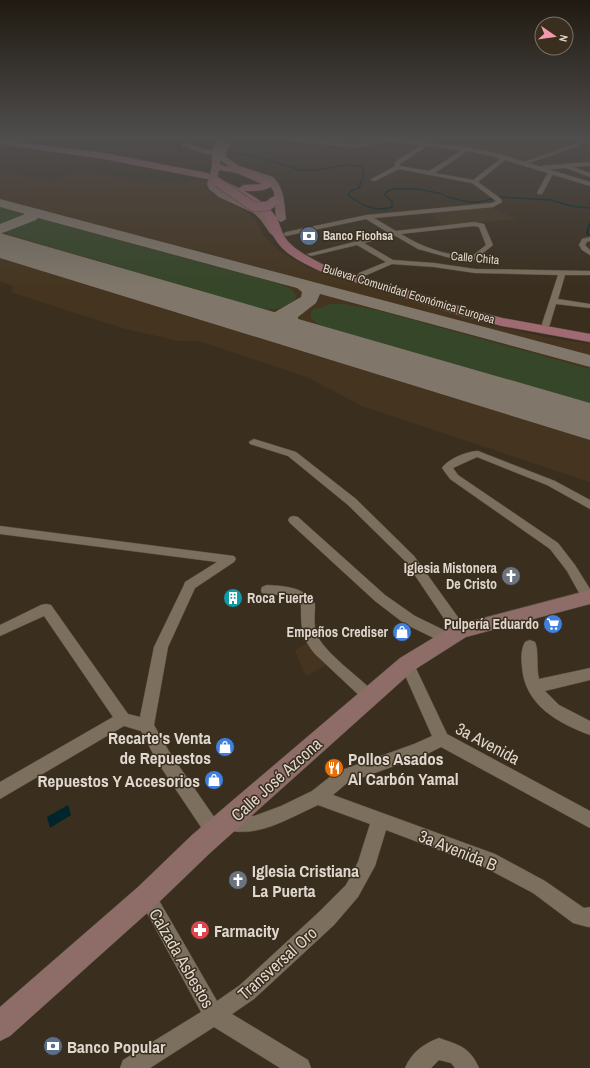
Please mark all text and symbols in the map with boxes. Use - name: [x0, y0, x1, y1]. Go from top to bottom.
- north arrow: [534, 16, 574, 56]
- text: N: [556, 34, 571, 43]
- bank icon: Banco Ficohsa: [298, 225, 320, 247]
- place label: Banco Ficohsa: [323, 228, 394, 244]
- street label: Calle Chita: [450, 248, 500, 268]
- street label: Bulevar Comunidad Económica Europea: [321, 260, 497, 328]
- place label: Iglesia Mistonera De Cristo: [404, 559, 498, 593]
- church icon: Iglesia Mistonera De Cristo: [500, 565, 522, 587]
- building icon: Roca Fuerte: [222, 587, 244, 609]
- place label: Roca Fuerte: [247, 589, 313, 607]
- supermarket icon: Pulpería Eduardo: [542, 613, 564, 635]
- place label: Pulpería Eduardo: [444, 615, 539, 633]
- shop icon: Empeños Crediser: [391, 621, 413, 643]
- place label: Empeños Crediser: [287, 623, 389, 641]
- street label: 3a Avenida: [452, 717, 524, 770]
- place label: Recarte's Venta de Repuestos: [108, 726, 211, 769]
- street label: Calle José Azcona: [226, 732, 326, 826]
- shop icon: Recarte's Venta de Repuestos: [214, 736, 236, 758]
- place label: Pollos Asados Al Carbón Yamal: [348, 747, 459, 790]
- restaurant icon: Pollos Asados Al Carbón Yamal: [323, 757, 345, 779]
- place label: Repuestos Y Accesorios: [38, 769, 200, 792]
- shop icon: Repuestos Y Accesorios: [203, 769, 225, 791]
- street label: 3a Avenida B: [415, 824, 501, 876]
- place label: Iglesia Cristiana La Puerta: [252, 859, 359, 902]
- church icon: Iglesia Cristiana La Puerta: [227, 869, 249, 891]
- street label: Calzada Asbestos: [144, 904, 220, 1012]
- pharmacy icon: Farmacity: [189, 919, 211, 941]
- place label: Farmacity: [214, 919, 279, 942]
- street label: Transversal Oro: [232, 921, 322, 1005]
- bank icon: Banco Popular: [42, 1035, 64, 1057]
- place label: Banco Popular: [67, 1035, 166, 1058]

